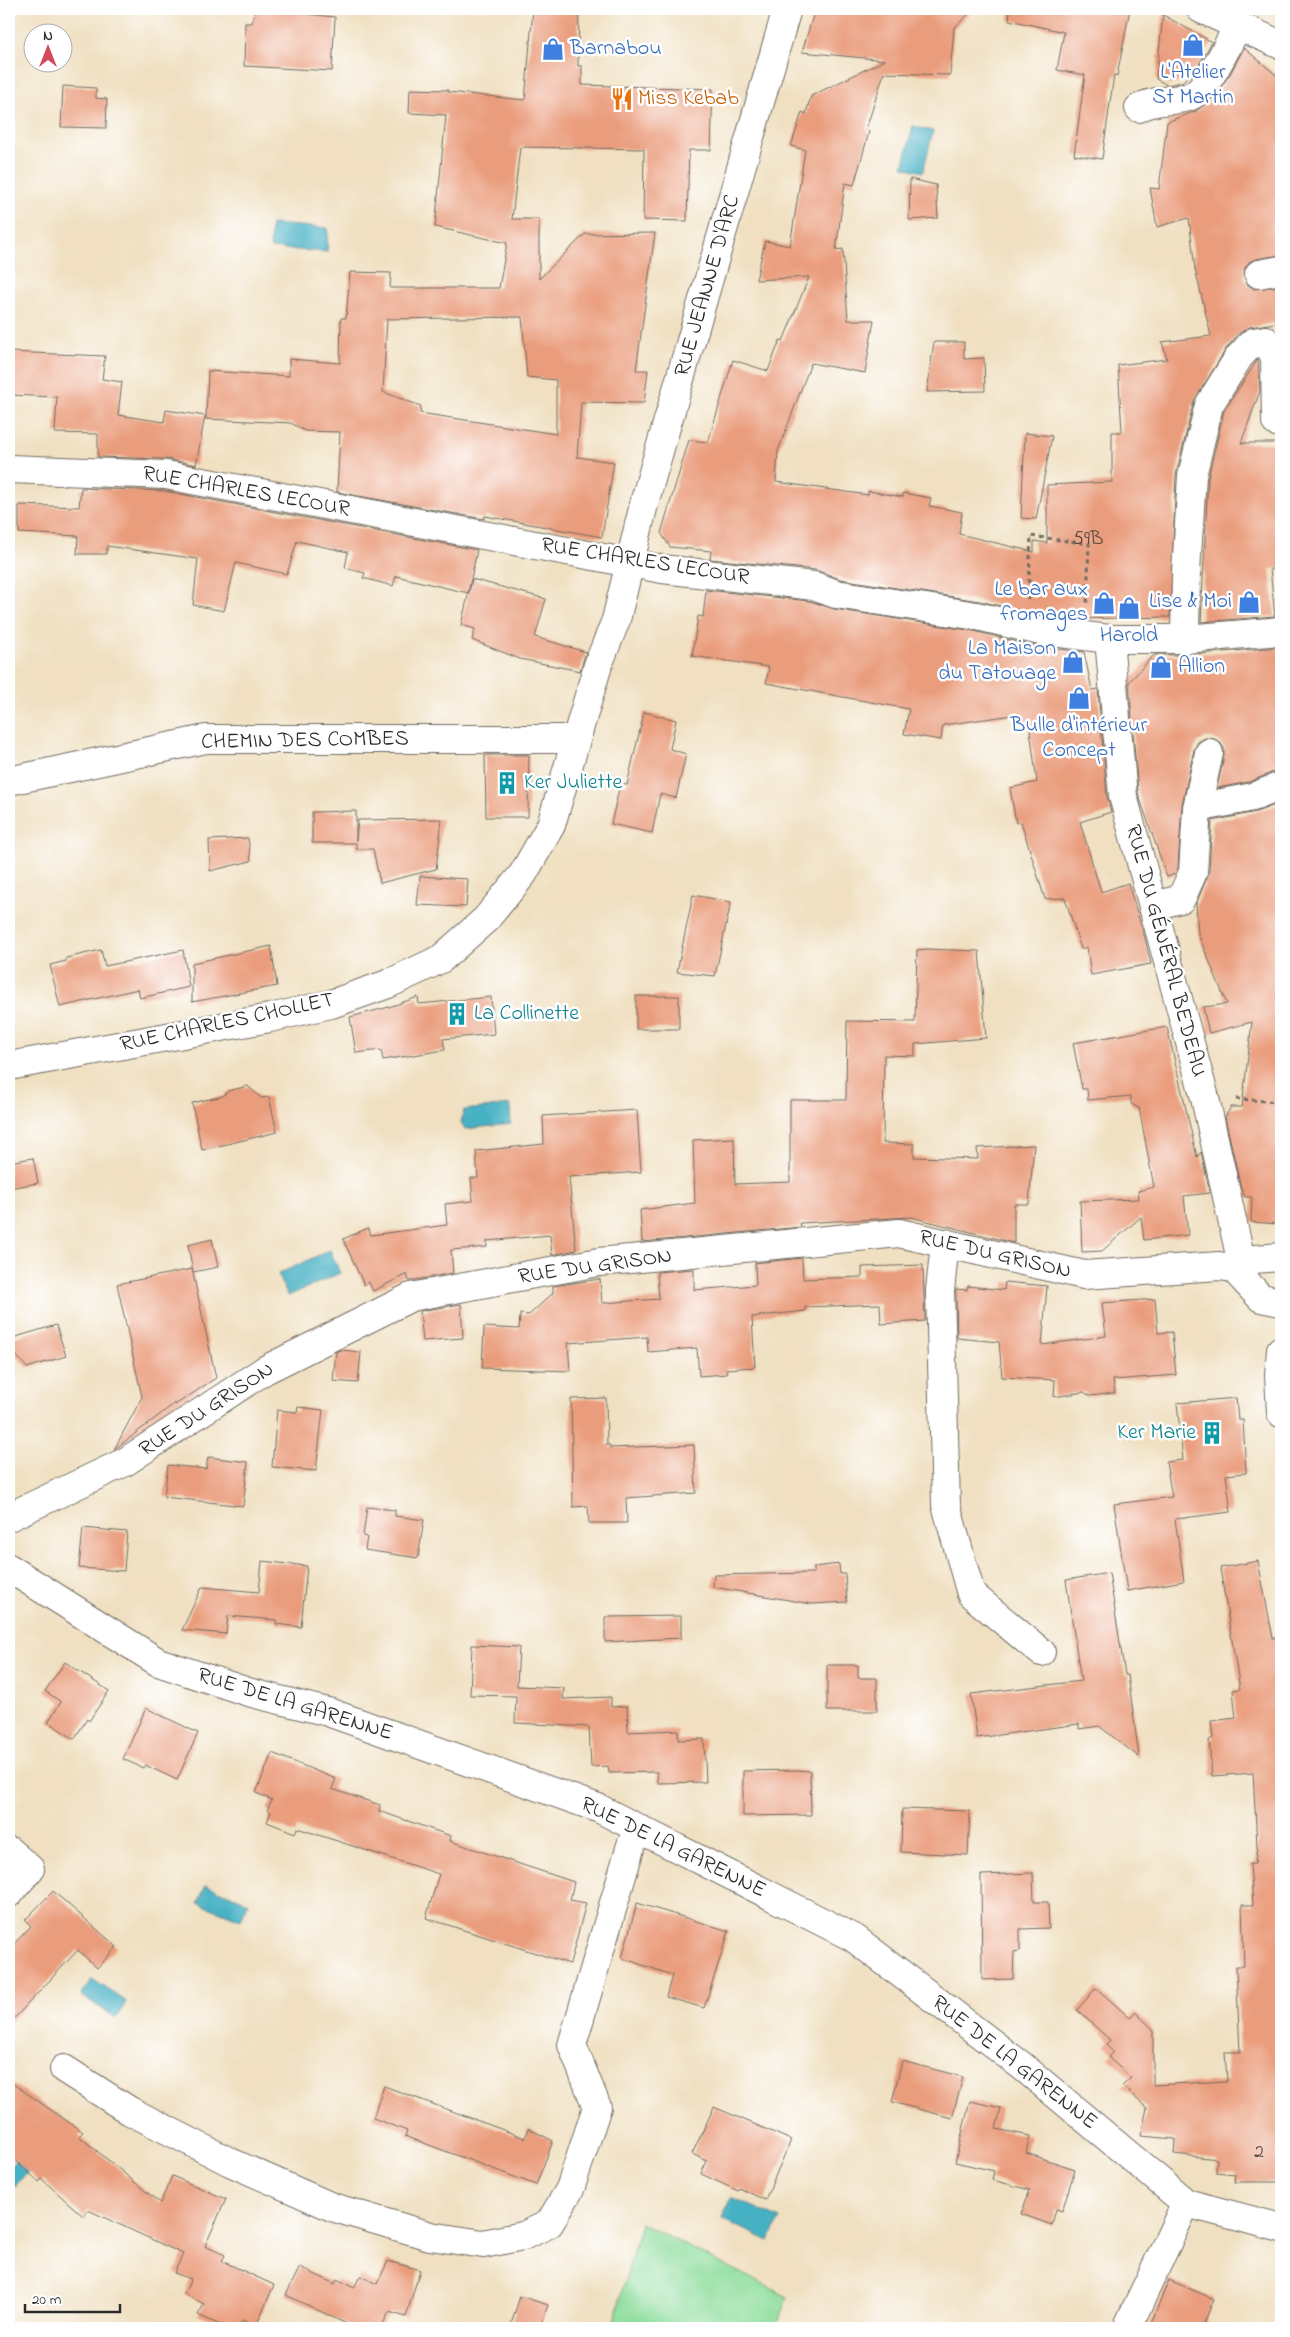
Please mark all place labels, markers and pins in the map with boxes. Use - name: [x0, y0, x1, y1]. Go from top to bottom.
- shop icon: L'Atelier St Martin: [1180, 32, 1206, 58]
- place label: Barnabou: [569, 33, 662, 65]
- shop icon: Barnabou: [540, 36, 566, 62]
- place label: L'Atelier St Martin: [1152, 57, 1234, 114]
- place label: Miss Kebab: [638, 83, 739, 115]
- restaurant icon: Miss Kebab: [609, 86, 635, 112]
- place label: Le bar aux fromages: [994, 574, 1088, 632]
- place label: Lise & Moi: [1149, 586, 1232, 618]
- shop icon: Lise & Moi: [1236, 589, 1262, 615]
- shop icon: Le bar aux fromages: [1091, 590, 1117, 616]
- shop icon: Harold: [1116, 595, 1142, 621]
- place label: Harold: [1100, 620, 1158, 652]
- place label: La Maison du Tatouage: [938, 633, 1056, 691]
- shop icon: La Maison du Tatouage: [1060, 649, 1086, 675]
- place label: Allion: [1178, 651, 1225, 683]
- shop icon: Allion: [1148, 654, 1174, 680]
- shop icon: Bulle d'intérieur Concept: [1066, 685, 1092, 711]
- place label: Bulle d'intérieur Concept: [1010, 710, 1148, 767]
- place label: Ker Juliette: [524, 767, 622, 799]
- building icon: Ker Juliette: [494, 770, 520, 796]
- place label: La Collinette: [474, 998, 579, 1030]
- building icon: La Collinette: [444, 1001, 470, 1027]
- place label: Ker Marie: [1117, 1417, 1196, 1449]
- building icon: Ker Marie: [1199, 1420, 1225, 1446]

